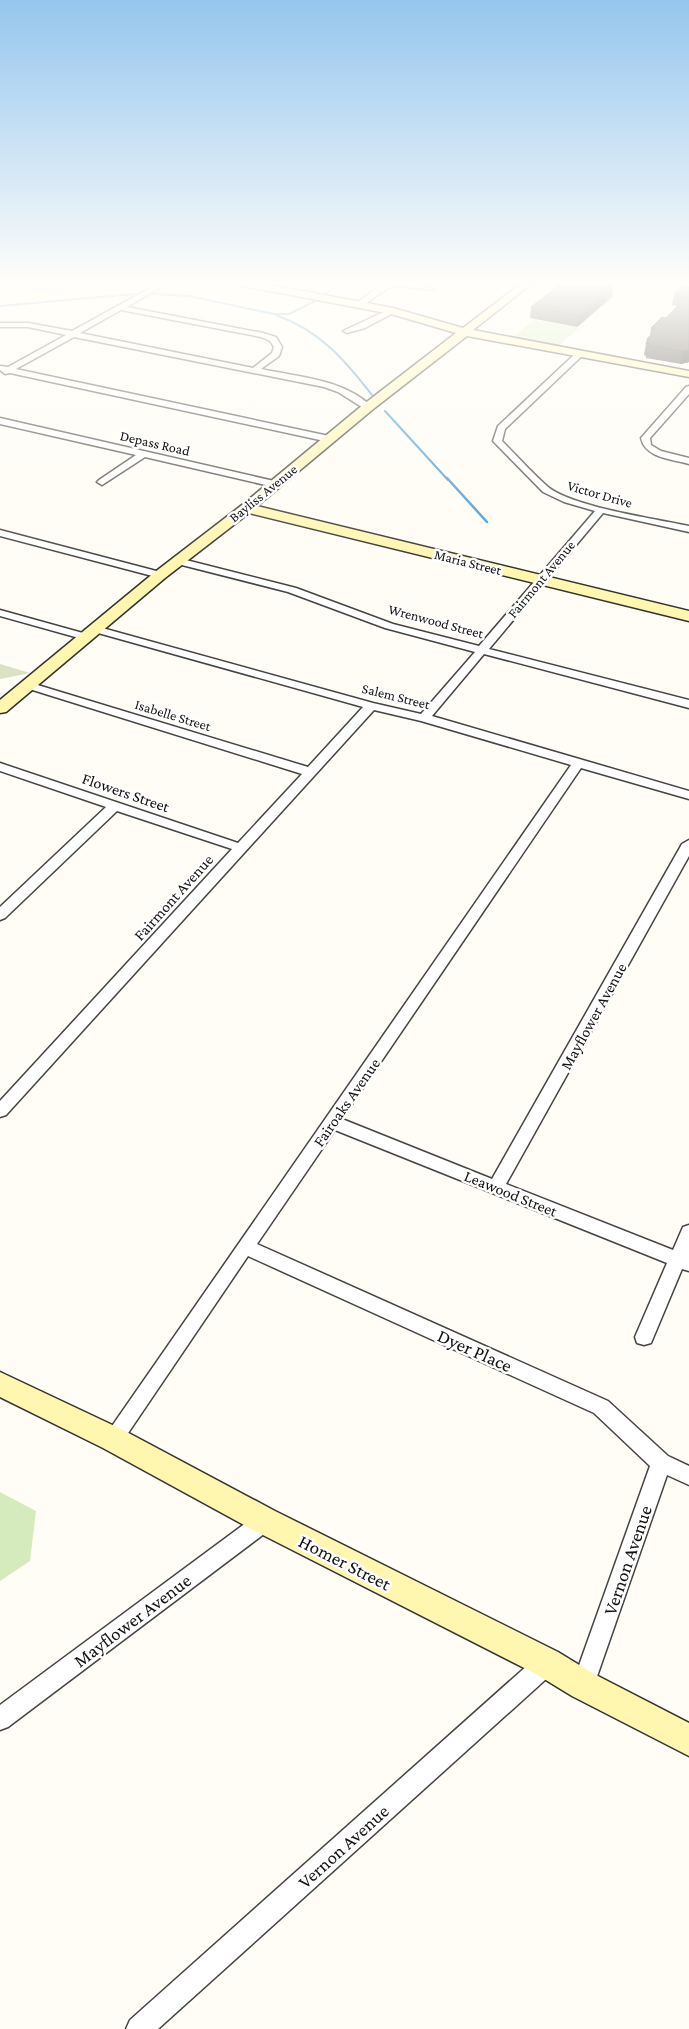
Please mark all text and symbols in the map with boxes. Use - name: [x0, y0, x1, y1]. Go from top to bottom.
- street label: Depass Road: [118, 427, 192, 459]
- street label: Bayliss Avenue: [226, 461, 300, 525]
- street label: Victor Drive: [566, 477, 634, 511]
- street label: Fairmont Avenue: [504, 537, 578, 621]
- street label: Maria Street: [433, 546, 504, 578]
- street label: Wrenwood Street: [387, 601, 486, 641]
- street label: Salem Street: [360, 680, 432, 712]
- street label: Isabelle Street: [133, 696, 213, 734]
- street label: Flowers Street: [80, 770, 172, 816]
- street label: Fairmont Avenue: [130, 851, 216, 944]
- street label: Mayflower Avenue: [557, 960, 631, 1073]
- street label: Fairoaks Avenue: [310, 1055, 383, 1150]
- street label: Leawood Street: [462, 1167, 560, 1220]
- street label: Dyer Place: [434, 1325, 515, 1376]
- street label: Vernon Avenue: [599, 1503, 656, 1618]
- street label: Homer Street: [295, 1530, 395, 1595]
- street label: Mayflower Avenue: [69, 1569, 195, 1671]
- street label: Vernon Avenue: [294, 1800, 393, 1892]

